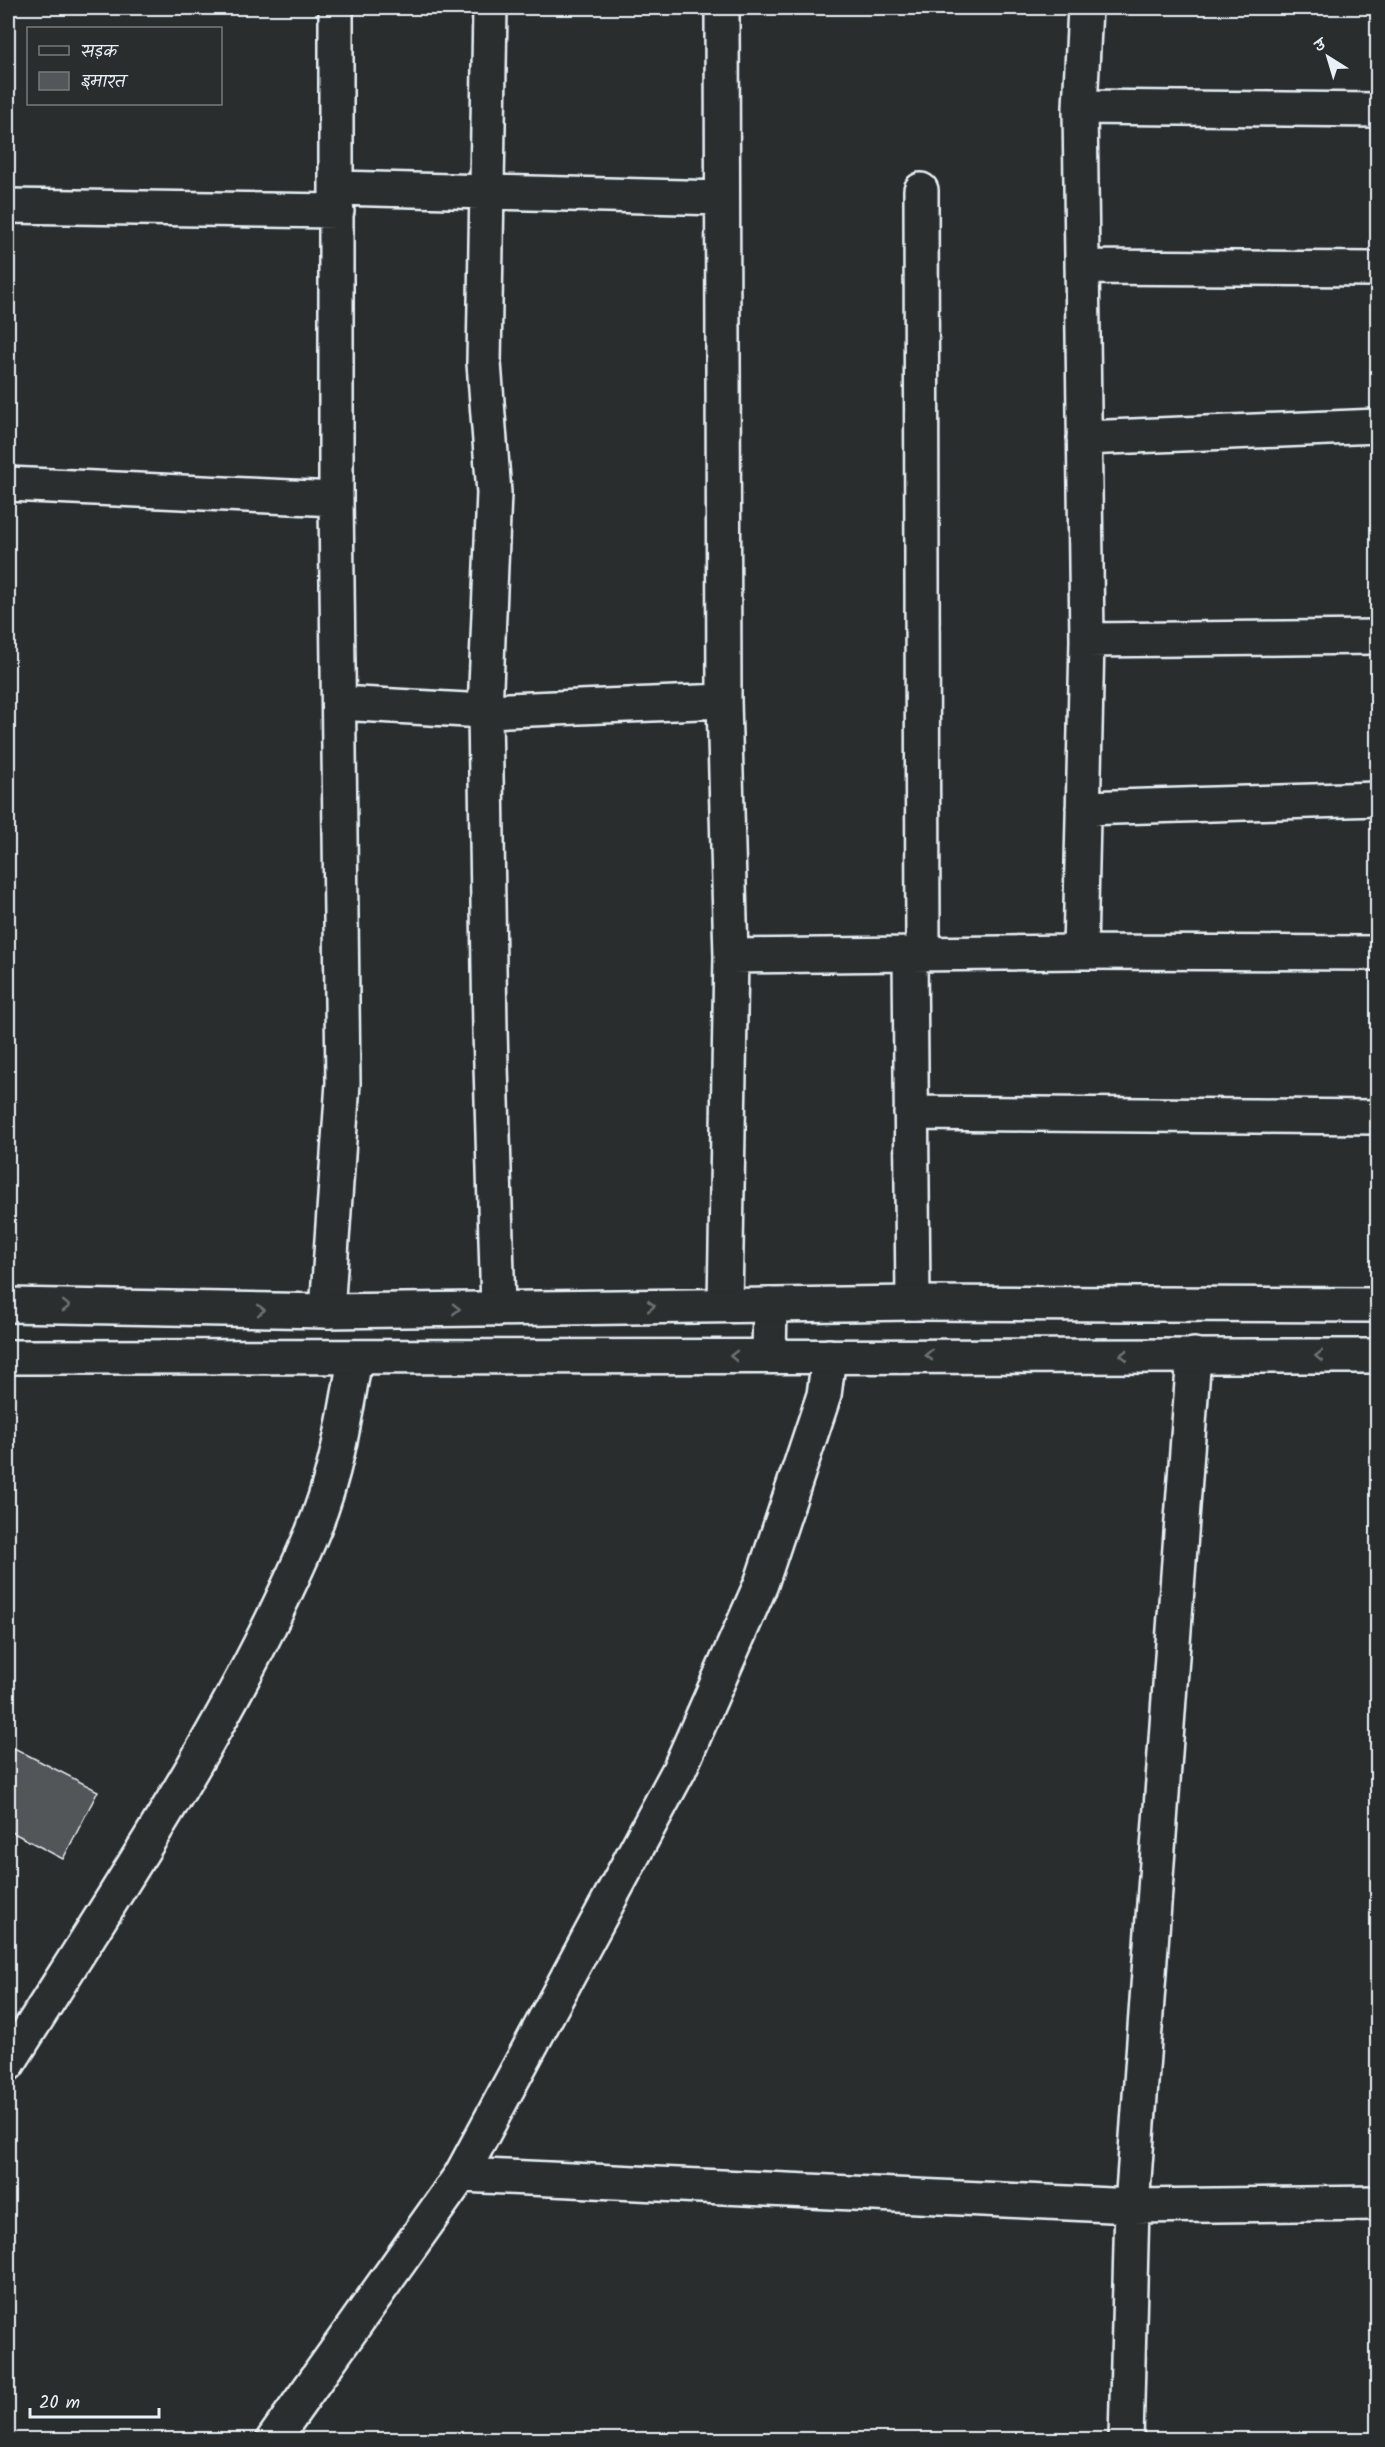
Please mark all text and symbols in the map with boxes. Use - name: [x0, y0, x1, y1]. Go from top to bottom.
- legend: [27, 27, 222, 105]
- north arrow: [1298, 27, 1358, 87]
- text: उ: [1308, 31, 1334, 59]
- text: सड़क: [81, 38, 119, 67]
- text: इमारत: [81, 68, 129, 97]
- one-way arrow: [61, 1300, 70, 1312]
- one-way arrow: [646, 1300, 655, 1312]
- one-way arrow: [451, 1303, 460, 1315]
- one-way arrow: [256, 1304, 265, 1316]
- one-way arrow: [925, 1349, 934, 1361]
- one-way arrow: [1120, 1349, 1129, 1361]
- one-way arrow: [730, 1350, 739, 1362]
- one-way arrow: [1315, 1350, 1324, 1362]
- scale bar: [30, 2381, 159, 2419]
- text: 20 m: [39, 2389, 80, 2418]

